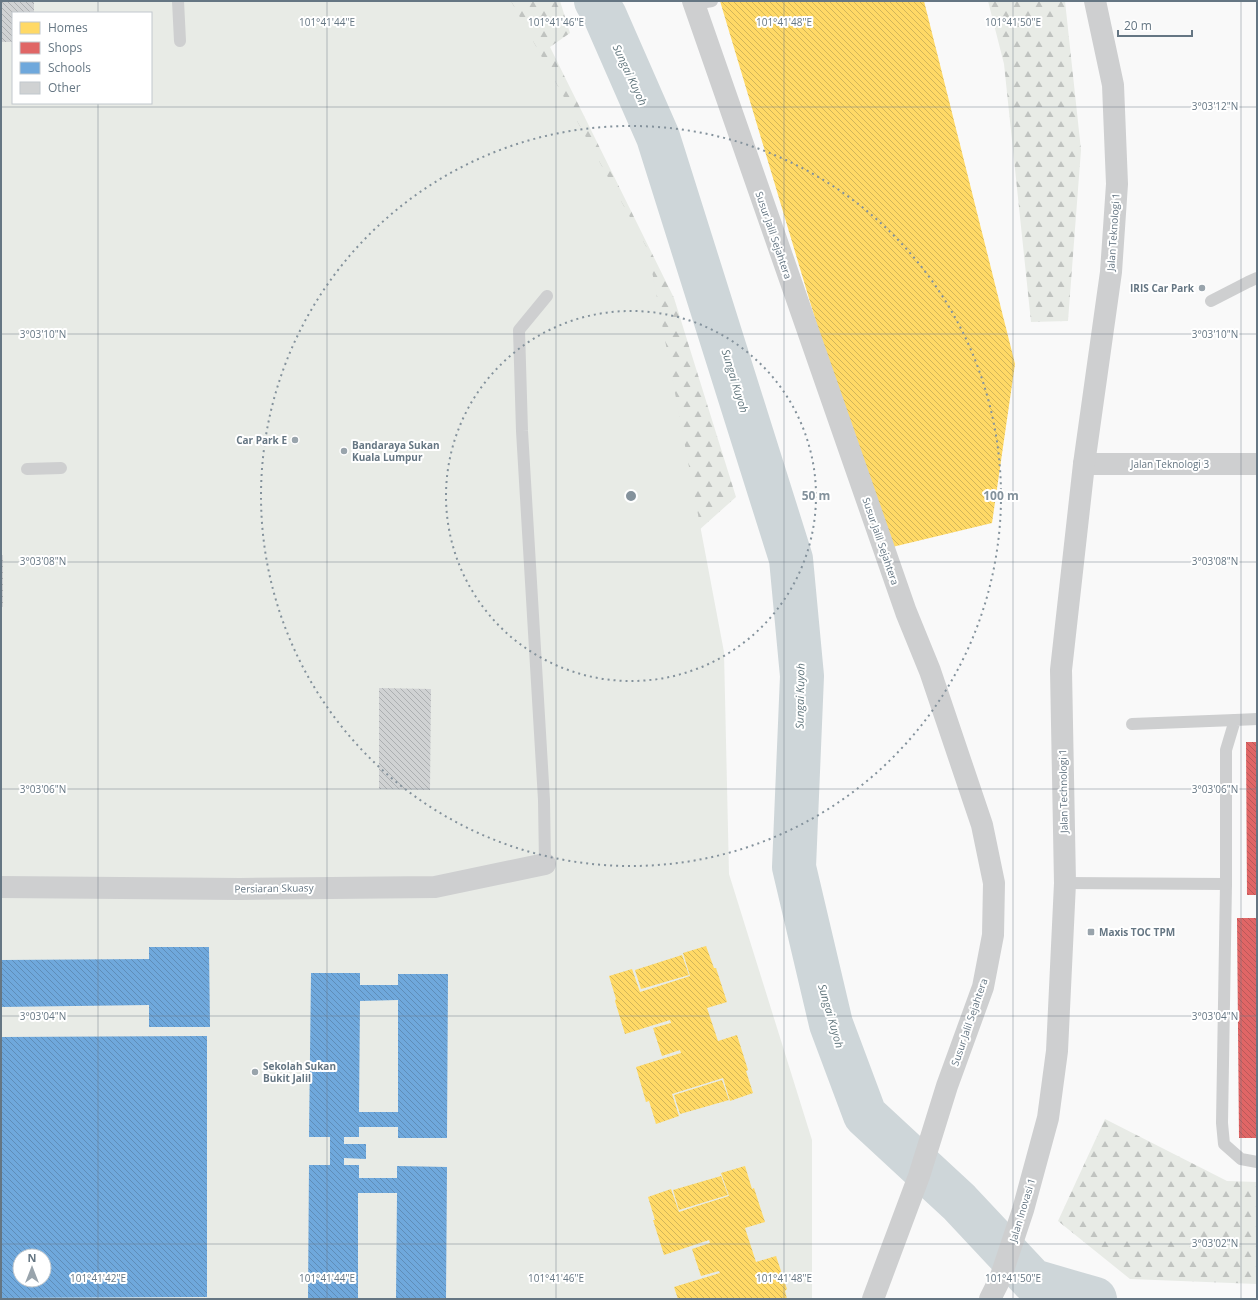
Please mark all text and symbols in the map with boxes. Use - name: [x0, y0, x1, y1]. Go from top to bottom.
- legend: [12, 12, 152, 104]
- scale bar: [1118, 12, 1192, 38]
- text: 101°41'44"E: [299, 15, 355, 29]
- text: 101°41'46"E: [528, 15, 584, 29]
- text: 101°41'48"E: [756, 15, 812, 29]
- text: 101°41'50"E: [985, 15, 1041, 29]
- text: 20 m: [1124, 17, 1152, 34]
- text: Homes: [48, 19, 88, 36]
- text: Shops: [48, 39, 83, 56]
- water label: Sungai Kuyoh: [610, 42, 651, 108]
- text: Schools: [48, 59, 91, 76]
- text: Other: [48, 79, 81, 96]
- text: 3°03'12"N: [1192, 99, 1238, 113]
- street label: Susur Jalil Sejahtera: [752, 189, 796, 281]
- street label: Jalan Teknologi 1: [1103, 192, 1123, 273]
- place label: IRIS Car Park: [1130, 281, 1195, 295]
- marker: IRIS Car Park: [1197, 283, 1207, 293]
- text: 3°03'10"N: [20, 327, 66, 341]
- text: 3°03'10"N: [1192, 327, 1238, 341]
- water label: Sungai Kuyoh: [719, 347, 752, 415]
- place label: Car Park E: [236, 433, 287, 447]
- marker: Car Park E: [290, 435, 300, 445]
- place label: Bandaraya Sukan Kuala Lumpur: [352, 438, 440, 464]
- marker: Bandaraya Sukan Kuala Lumpur: [339, 446, 349, 456]
- street label: Jalan Teknologi 3: [1130, 457, 1209, 471]
- text: 50 m: [802, 487, 830, 504]
- text: 100 m: [983, 487, 1019, 504]
- centre of rings: [624, 489, 638, 503]
- street label: Susur Jalil Sejahtera: [859, 495, 903, 587]
- text: 3°03'08"N: [20, 554, 66, 568]
- text: 3°03'08"N: [1192, 554, 1238, 568]
- water label: Sungai Kuyoh: [791, 663, 808, 729]
- street label: Jalan Technologi 1: [1055, 749, 1071, 834]
- text: 3°03'06"N: [20, 782, 66, 796]
- text: 3°03'06"N: [1192, 782, 1238, 796]
- street label: Persiaran Skuasy: [234, 880, 315, 896]
- place label: Maxis TOC TPM: [1099, 925, 1175, 939]
- marker: Maxis TOC TPM: [1086, 927, 1096, 937]
- street label: Susur Jalil Sejahtera: [947, 976, 991, 1068]
- water label: Sungai Kuyoh: [815, 982, 848, 1050]
- text: 3°03'04"N: [20, 1009, 66, 1023]
- text: 3°03'04"N: [1192, 1009, 1238, 1023]
- place label: Sekolah Sukan Bukit Jalil: [263, 1059, 336, 1085]
- marker: Sekolah Sukan Bukit Jalil: [250, 1067, 260, 1077]
- street label: Jalan Inovasi 1: [1005, 1176, 1038, 1245]
- text: 3°03'02"N: [1192, 1236, 1238, 1250]
- north arrow: [12, 1248, 52, 1288]
- text: N: [28, 1250, 36, 1265]
- text: 101°41'42"E: [70, 1271, 126, 1285]
- text: 101°41'44"E: [299, 1271, 355, 1285]
- text: 101°41'46"E: [528, 1271, 584, 1285]
- text: 101°41'48"E: [756, 1271, 812, 1285]
- text: 101°41'50"E: [985, 1271, 1041, 1285]

